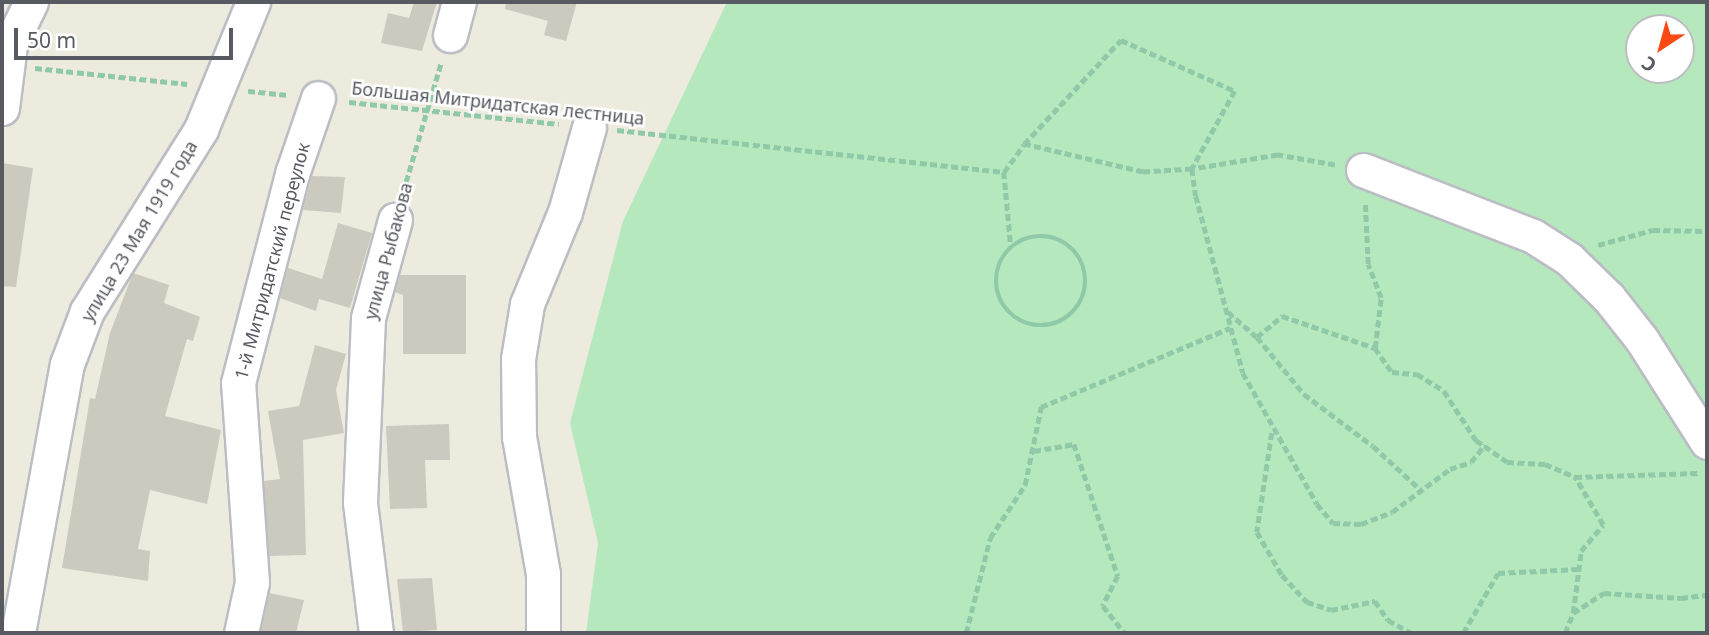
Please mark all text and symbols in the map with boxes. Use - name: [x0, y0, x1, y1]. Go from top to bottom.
- scale bar: [18, 14, 236, 58]
- north arrow: [1625, 14, 1695, 84]
- text: 50 m: [27, 26, 76, 54]
- text: С: [1636, 50, 1661, 78]
- street label: Большая Митридатская лестница: [351, 77, 645, 129]
- street label: улица 23 Мая 1919 года: [76, 137, 202, 325]
- street label: 1-й Митридатский переулок: [230, 140, 314, 382]
- street label: улица Рыбакова: [359, 180, 417, 322]

